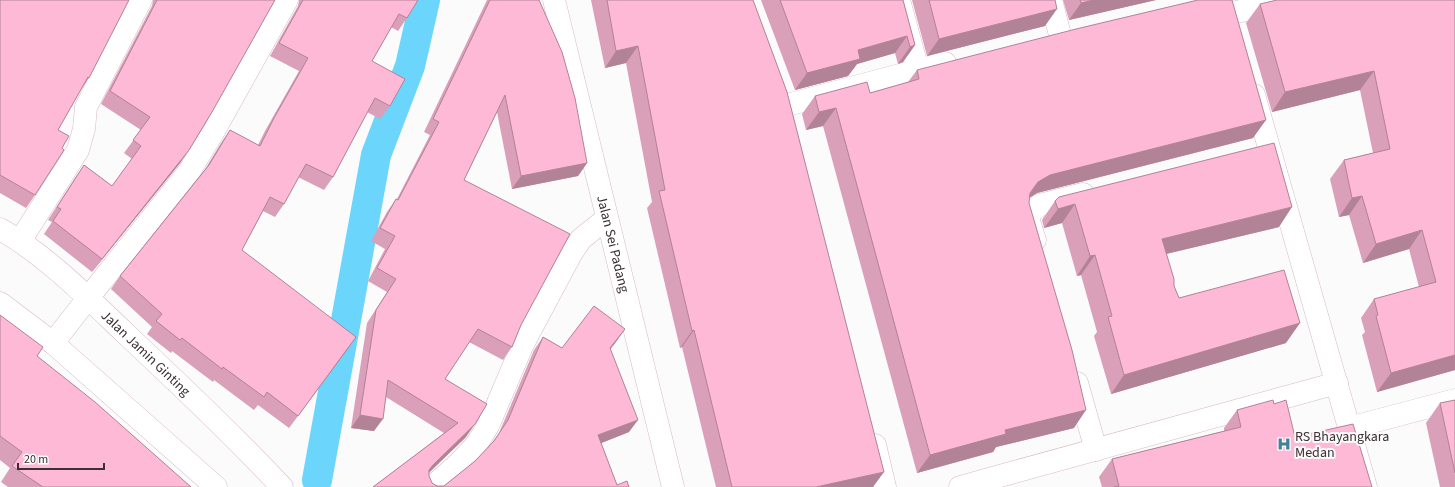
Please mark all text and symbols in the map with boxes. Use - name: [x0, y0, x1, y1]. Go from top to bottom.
- street label: Jalan Sei Padang: [591, 193, 634, 295]
- street label: Jalan Jamin Ginting: [96, 306, 195, 401]
- place label: RS Bhayangkara Medan: [1295, 427, 1389, 463]
- hospital icon: RS Bhayangkara Medan: [1276, 436, 1292, 452]
- scale bar: [18, 445, 104, 471]
- text: 20 m: [24, 451, 48, 468]

